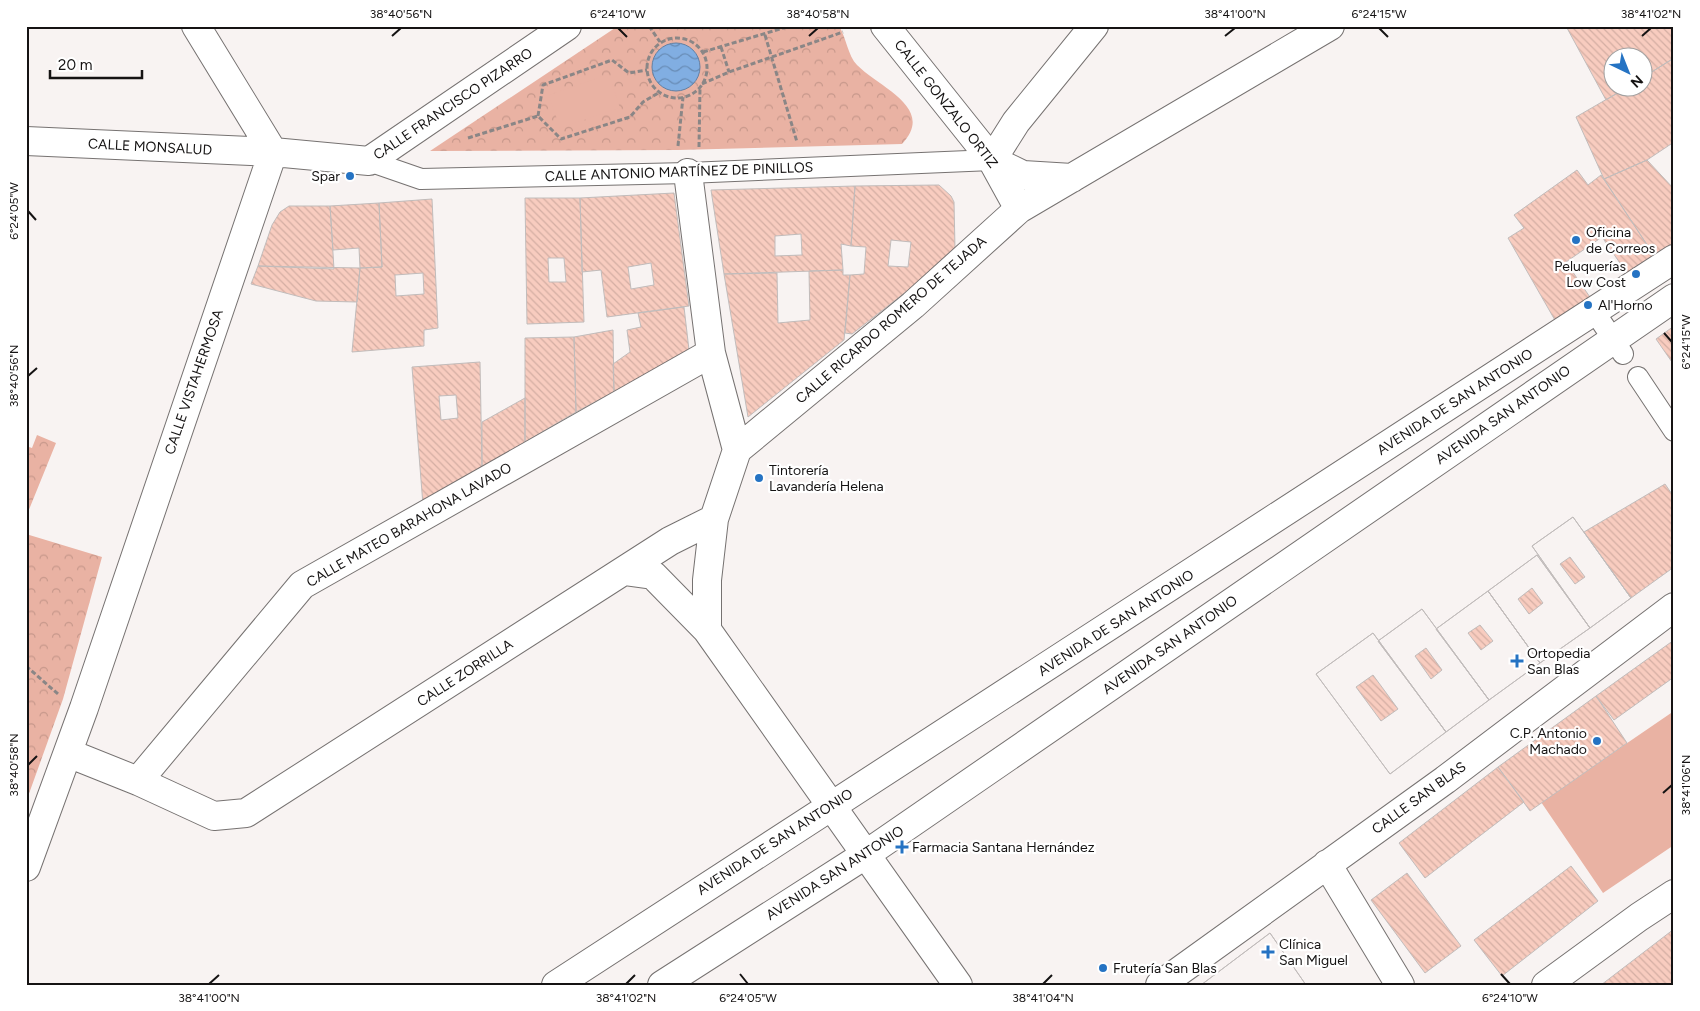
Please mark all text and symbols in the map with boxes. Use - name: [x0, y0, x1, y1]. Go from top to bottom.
- text: 38°40'56"N: [370, 7, 432, 21]
- text: 6°24'10"W: [590, 7, 646, 21]
- text: 38°40'58"N: [786, 7, 850, 21]
- text: 38°41'00"N: [1204, 7, 1266, 21]
- text: 6°24'15"W: [1352, 7, 1407, 21]
- text: 38°41'02"N: [1621, 7, 1681, 21]
- street label: CALLE GONZALO ORTIZ: [891, 36, 1001, 172]
- street label: CALLE FRANCISCO PIZARRO: [370, 44, 536, 164]
- scale bar: [50, 48, 142, 80]
- north arrow: [1602, 48, 1652, 98]
- text: 20 m: [58, 56, 92, 74]
- text: N: [1627, 71, 1646, 91]
- street label: CALLE MONSALUD: [87, 135, 213, 159]
- street label: CALLE ANTONIO MARTÍNEZ DE PINILLOS: [545, 159, 813, 185]
- place label: Spar: [311, 168, 340, 185]
- marker: Spar: [344, 170, 356, 182]
- text: 6°24'05"W: [7, 182, 21, 240]
- place label: Oficina de Correos: [1586, 224, 1655, 257]
- street label: CALLE RICARDO ROMERO DE TEJADA: [792, 232, 990, 407]
- marker: Oficina de Correos: [1570, 234, 1582, 246]
- place label: Peluquerías Low Cost: [1554, 258, 1626, 291]
- marker: Peluquerías Low Cost: [1630, 268, 1642, 280]
- place label: Al'Horno: [1598, 297, 1653, 314]
- marker: Al'Horno: [1582, 299, 1594, 311]
- street label: CALLE VISTAHERMOSA: [161, 307, 227, 457]
- text: 6°24'15"W: [1679, 314, 1693, 370]
- text: 38°40'56"N: [7, 345, 21, 407]
- street label: AVENIDA DE SAN ANTONIO: [1374, 345, 1536, 459]
- street label: AVENIDA SAN ANTONIO: [1432, 362, 1574, 468]
- street label: CALLE MATEO BARAHONA LAVADO: [303, 459, 515, 591]
- place label: Tintorería Lavandería Helena: [769, 462, 884, 495]
- marker: Tintorería Lavandería Helena: [753, 472, 765, 484]
- street label: AVENIDA DE SAN ANTONIO: [1035, 566, 1197, 680]
- street label: AVENIDA SAN ANTONIO: [1099, 592, 1241, 698]
- street label: CALLE ZORRILLA: [414, 635, 517, 710]
- place label: Ortopedia San Blas: [1527, 645, 1590, 678]
- marker: Ortopedia San Blas: [1511, 655, 1523, 667]
- place label: C.P. Antonio Machado: [1510, 725, 1587, 758]
- text: 38°40'58"N: [7, 733, 21, 797]
- marker: C.P. Antonio Machado: [1591, 735, 1603, 747]
- text: 38°41'06"N: [1679, 755, 1693, 815]
- street label: CALLE SAN BLAS: [1369, 758, 1469, 838]
- street label: AVENIDA DE SAN ANTONIO: [694, 785, 856, 899]
- street label: AVENIDA SAN ANTONIO: [763, 822, 907, 924]
- place label: Farmacia Santana Hernández: [912, 839, 1095, 856]
- marker: Farmacia Santana Hernández: [896, 841, 908, 853]
- place label: Clínica San Miguel: [1279, 936, 1348, 969]
- marker: Clínica San Miguel: [1261, 945, 1275, 959]
- place label: Frutería San Blas: [1113, 960, 1217, 977]
- marker: Frutería San Blas: [1097, 962, 1109, 974]
- text: 38°41'00"N: [178, 991, 240, 1005]
- text: 38°41'02"N: [596, 991, 656, 1005]
- text: 6°24'05"W: [719, 991, 777, 1005]
- text: 38°41'04"N: [1012, 991, 1074, 1005]
- text: 6°24'10"W: [1482, 991, 1538, 1005]

